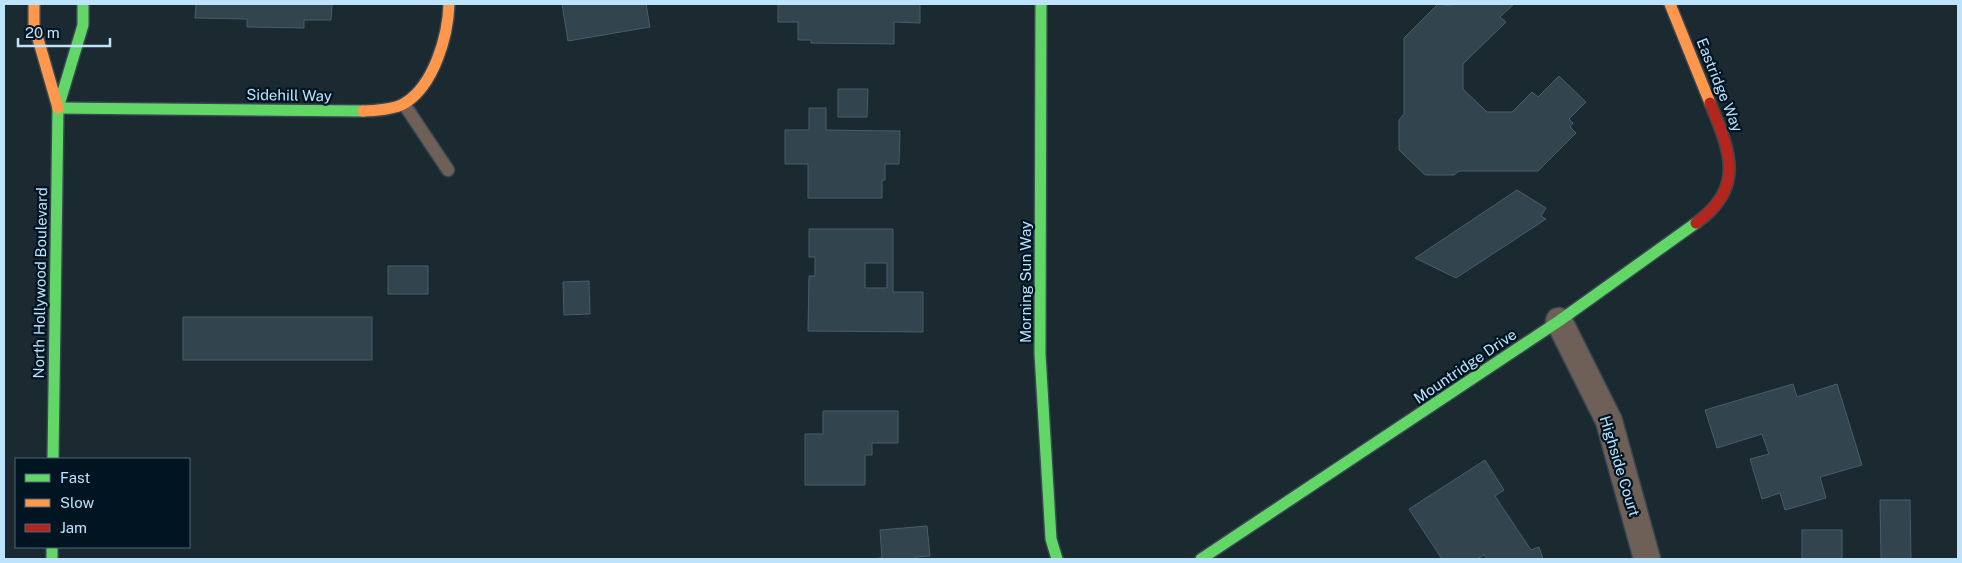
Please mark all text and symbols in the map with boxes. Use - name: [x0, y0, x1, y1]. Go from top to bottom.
- scale bar: [18, 15, 110, 47]
- text: 20 m: [25, 24, 60, 41]
- street label: Eastridge Way: [1693, 36, 1747, 134]
- street label: Sidehill Way: [246, 86, 332, 104]
- street label: North Hollywood Boulevard: [30, 187, 50, 379]
- street label: Morning Sun Way: [1017, 221, 1034, 343]
- street label: Mountridge Drive: [1410, 325, 1520, 407]
- street label: Highside Court: [1597, 414, 1643, 519]
- legend: [15, 458, 190, 548]
- text: Fast: [60, 469, 90, 486]
- text: Slow: [60, 494, 95, 511]
- text: Jam: [60, 519, 87, 536]

